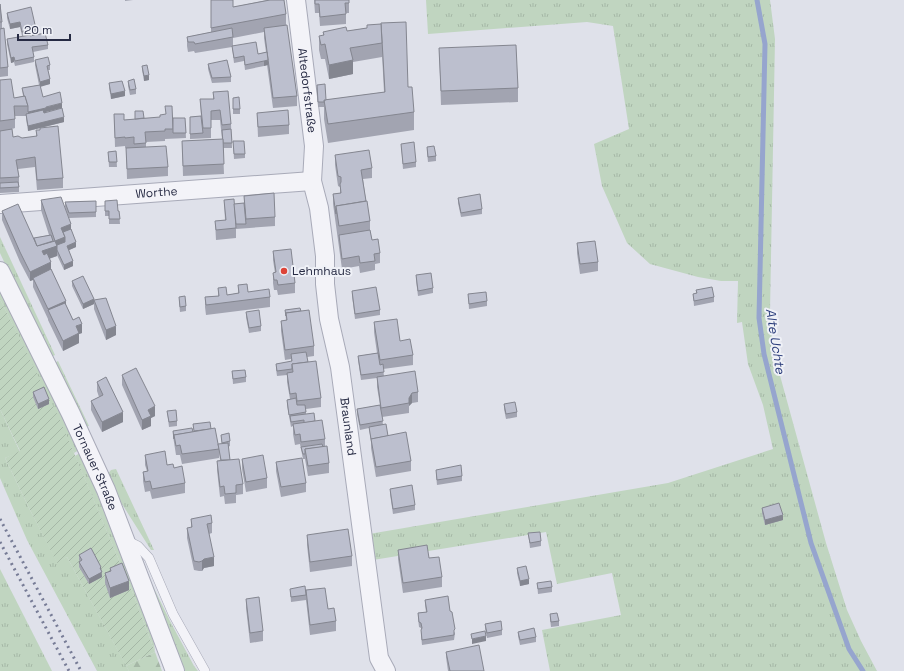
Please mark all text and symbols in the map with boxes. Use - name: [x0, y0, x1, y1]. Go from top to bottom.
- scale bar: [18, 16, 70, 42]
- text: 20 m: [24, 22, 52, 38]
- street label: Altedorfstraße: [294, 47, 320, 134]
- street label: Worthe: [135, 183, 178, 202]
- place label: Lehmhaus: [292, 263, 351, 279]
- marker: Lehmhaus: [279, 266, 289, 276]
- water label: Alte Uchte: [762, 307, 789, 376]
- street label: Braunland: [336, 396, 360, 457]
- street label: Tornauer Straße: [69, 422, 121, 513]

